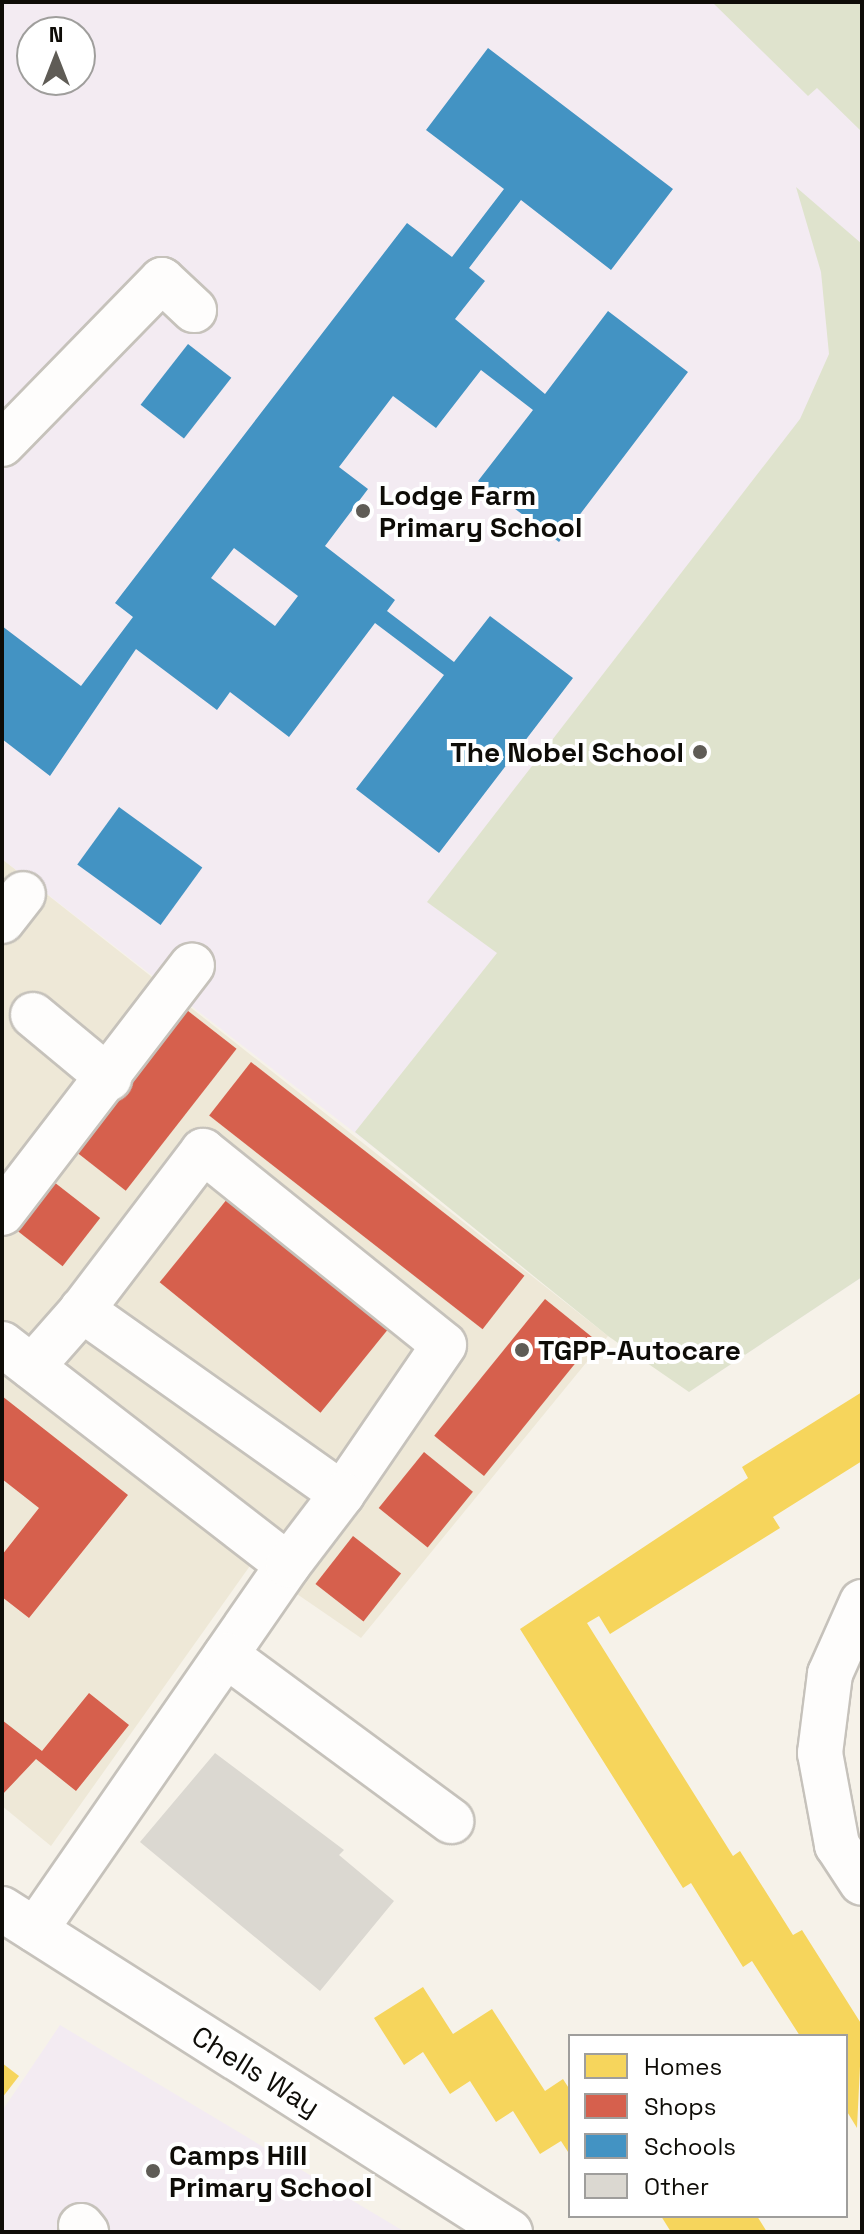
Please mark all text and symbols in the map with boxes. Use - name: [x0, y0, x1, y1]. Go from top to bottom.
- north arrow: [16, 16, 96, 96]
- text: N: [49, 20, 63, 48]
- place label: Lodge Farm Primary School: [379, 478, 582, 544]
- marker: Lodge Farm Primary School: [354, 502, 372, 520]
- place label: The Nobel School: [450, 735, 684, 769]
- marker: The Nobel School: [691, 743, 709, 761]
- place label: TGPP-Autocare: [538, 1333, 741, 1367]
- marker: TGPP-Autocare: [513, 1341, 531, 1359]
- street label: Chells Way: [186, 2018, 326, 2124]
- legend: [568, 2034, 848, 2218]
- text: Homes: [644, 2051, 722, 2082]
- text: Shops: [644, 2091, 716, 2122]
- text: Schools: [644, 2131, 736, 2162]
- place label: Camps Hill Primary School: [169, 2138, 372, 2204]
- marker: Camps Hill Primary School: [144, 2162, 162, 2180]
- text: Other: [644, 2171, 709, 2202]

